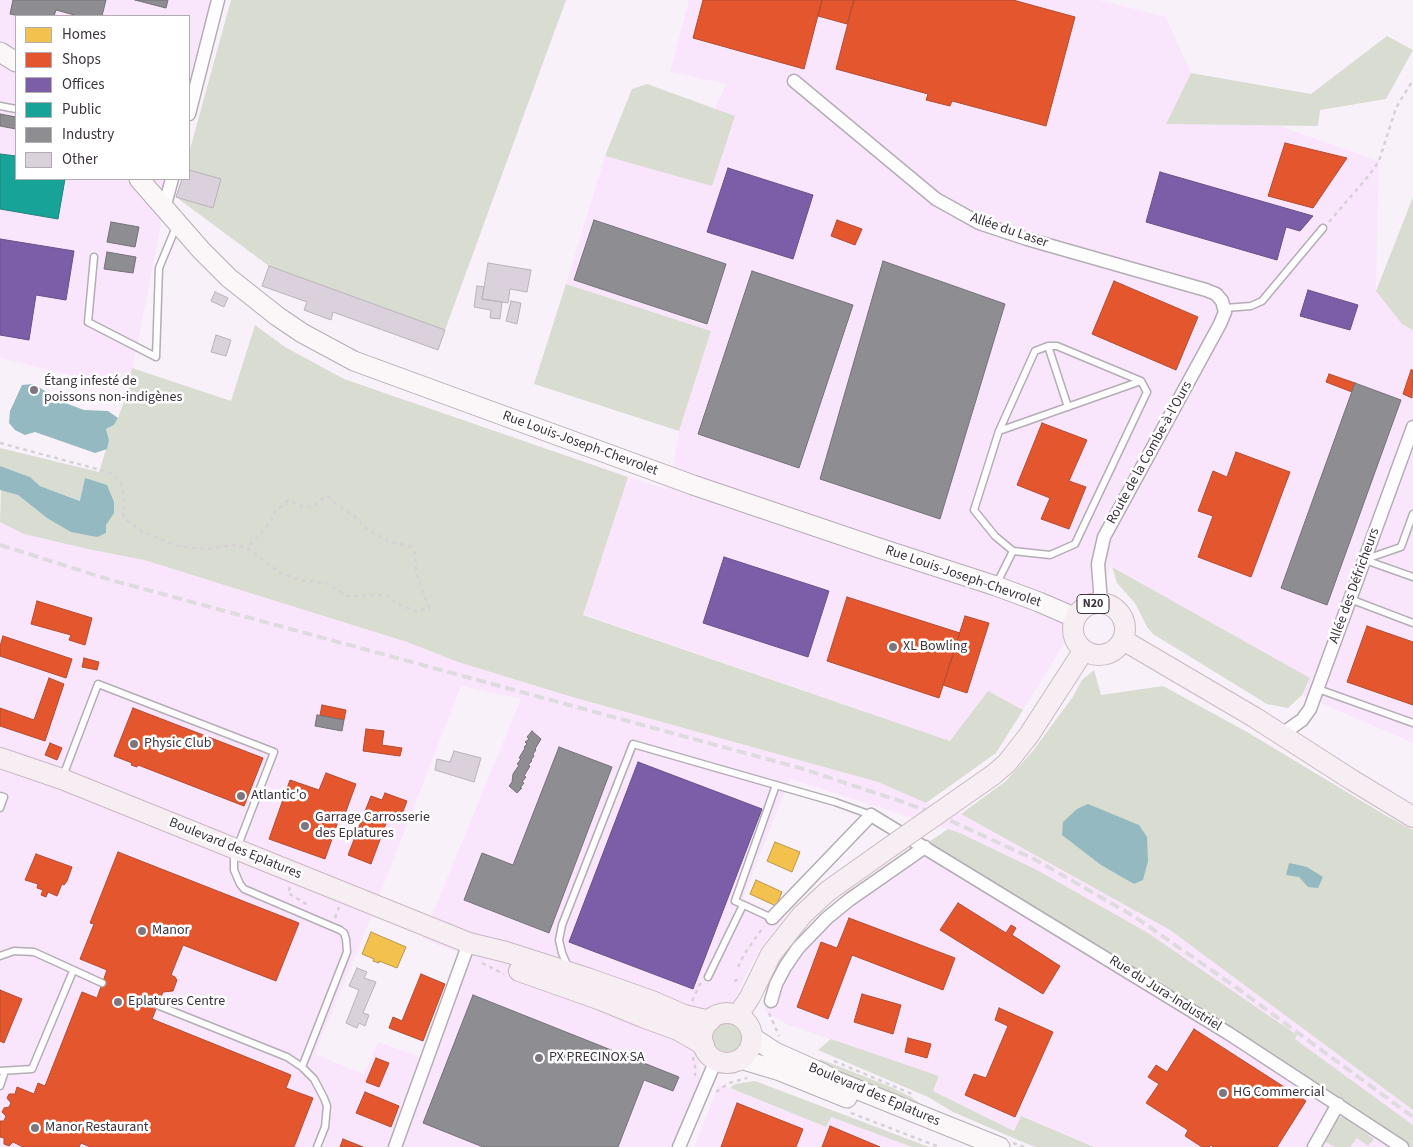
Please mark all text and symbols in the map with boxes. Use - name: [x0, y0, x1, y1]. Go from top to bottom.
- legend: [15, 15, 190, 180]
- text: Homes: [62, 24, 106, 45]
- text: Shops: [62, 49, 101, 70]
- text: Offices: [62, 74, 105, 95]
- text: Public: [62, 99, 101, 120]
- text: Industry: [62, 124, 114, 145]
- text: Other: [62, 149, 98, 170]
- street label: Allée du Laser: [968, 210, 1050, 252]
- place label: Étang infesté de poissons non-indigènes: [44, 374, 182, 407]
- street label: Route de la Combe-à-l'Ours: [1104, 379, 1196, 527]
- marker: Étang infesté de poissons non-indigènes: [28, 384, 40, 396]
- street label: Rue Louis-Joseph-Chevrolet: [500, 408, 660, 480]
- street label: Allée des Défricheurs: [1326, 526, 1384, 646]
- street label: Rue Louis-Joseph-Chevrolet: [883, 542, 1043, 612]
- road number: N20: [1077, 594, 1109, 614]
- place label: XL Bowling: [903, 639, 967, 655]
- marker: XL Bowling: [887, 641, 899, 653]
- place label: Physic Club: [144, 736, 211, 752]
- marker: Physic Club: [128, 738, 140, 750]
- place label: Atlantic'o: [251, 788, 307, 804]
- marker: Atlantic'o: [235, 790, 247, 802]
- place label: Garrage Carrosserie des Eplatures: [315, 810, 430, 842]
- street label: Boulevard des Eplatures: [166, 815, 304, 883]
- marker: Garrage Carrosserie des Eplatures: [299, 820, 311, 832]
- place label: Manor: [152, 923, 189, 939]
- marker: Manor: [136, 925, 148, 937]
- street label: Rue du Jura-Industriel: [1106, 953, 1224, 1035]
- place label: Eplatures Centre: [128, 994, 225, 1010]
- marker: Eplatures Centre: [112, 996, 124, 1008]
- place label: PX PRECINOX SA: [549, 1050, 645, 1066]
- marker: PX PRECINOX SA: [533, 1052, 545, 1064]
- street label: Boulevard des Eplatures: [806, 1060, 942, 1130]
- place label: HG Commercial: [1233, 1085, 1324, 1101]
- marker: HG Commercial: [1217, 1087, 1229, 1099]
- place label: Manor Restaurant: [45, 1120, 149, 1136]
- marker: Manor Restaurant: [29, 1122, 41, 1134]

